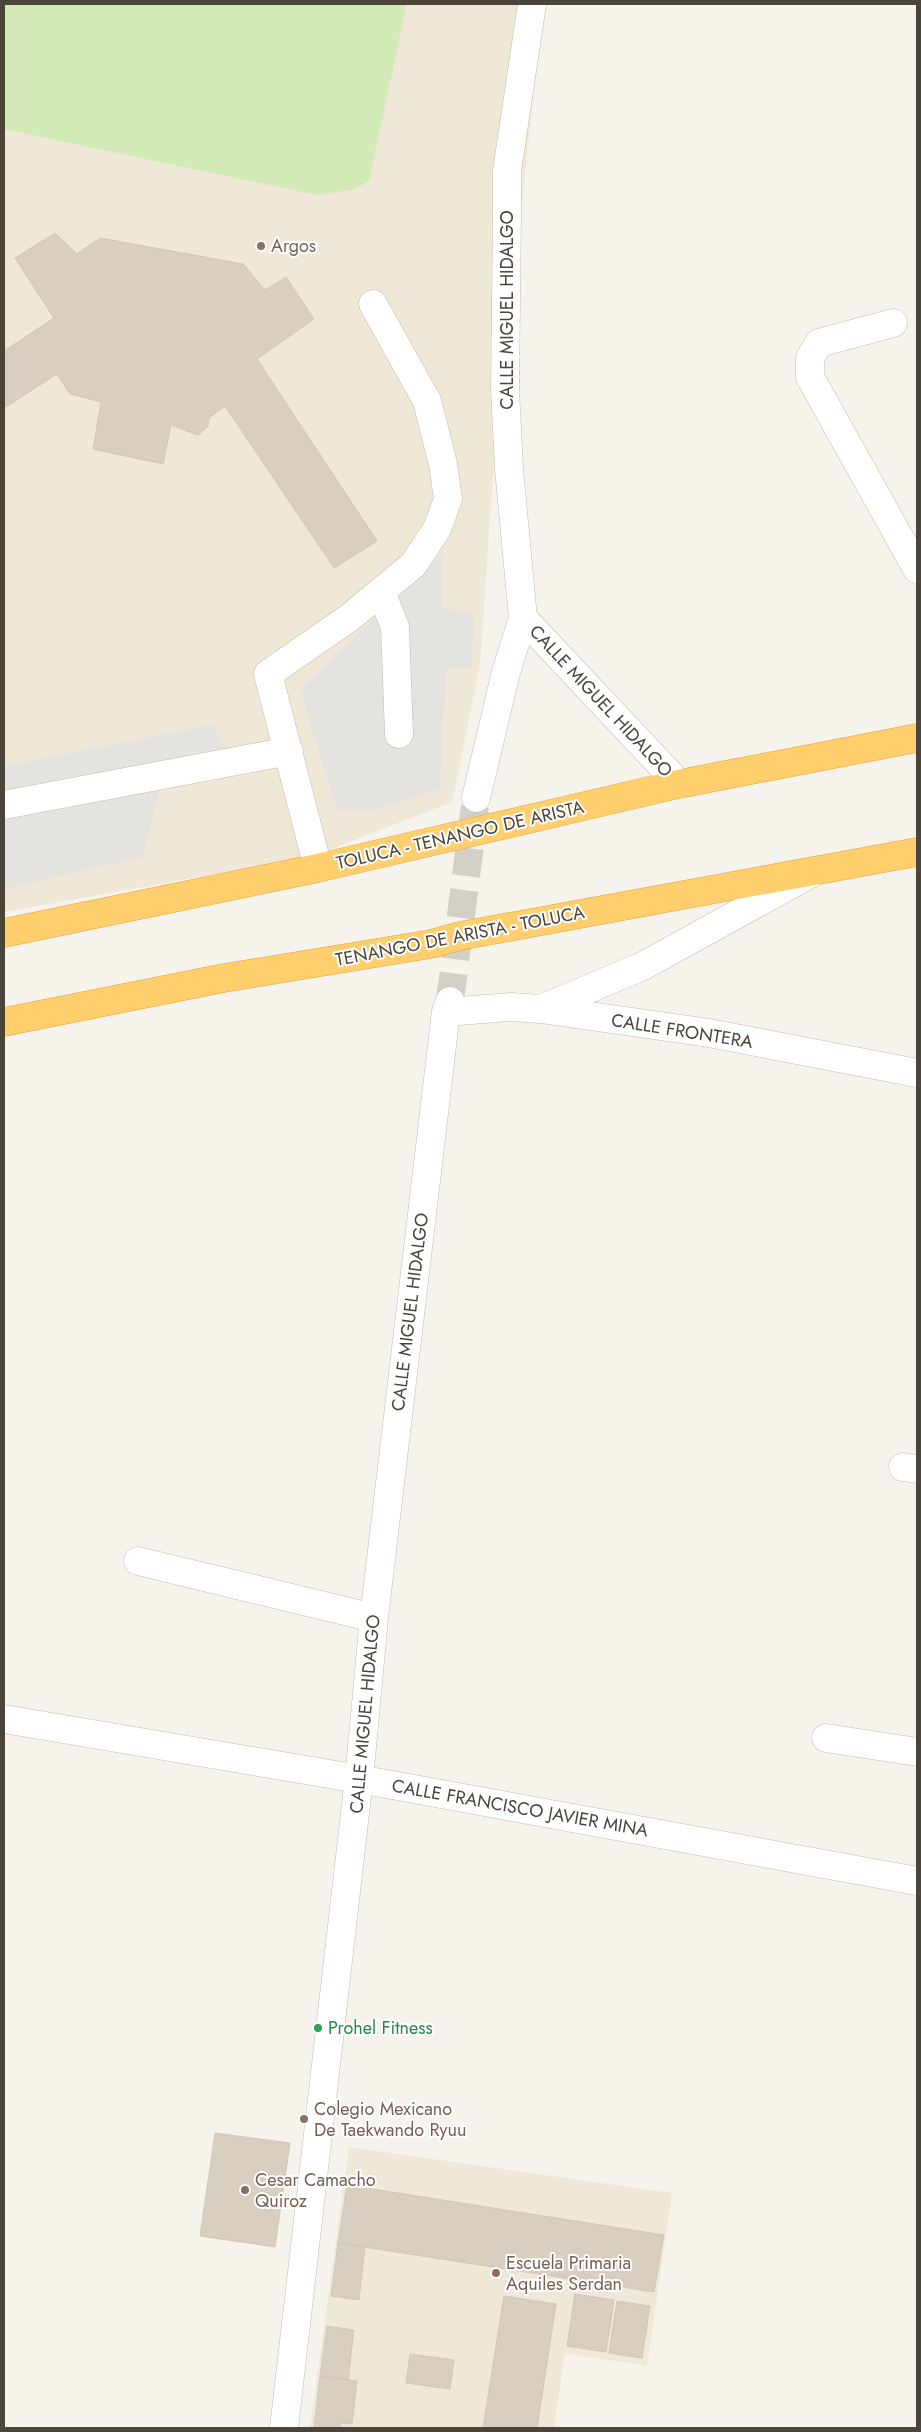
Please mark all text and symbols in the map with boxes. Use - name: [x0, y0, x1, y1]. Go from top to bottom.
- street label: CALLE MIGUEL HIDALGO: [494, 210, 520, 410]
- place label: Argos: [271, 233, 316, 259]
- marker: Argos: [255, 240, 267, 252]
- street label: CALLE MIGUEL HIDALGO: [523, 619, 679, 783]
- street label: TOLUCA - TENANGO DE ARISTA: [334, 794, 587, 876]
- street label: TENANGO DE ARISTA - TOLUCA: [333, 899, 587, 973]
- street label: CALLE FRONTERA: [609, 1007, 755, 1055]
- street label: CALLE MIGUEL HIDALGO: [385, 1211, 435, 1413]
- street label: CALLE MIGUEL HIDALGO: [343, 1613, 387, 1815]
- street label: CALLE FRANCISCO JAVIER MINA: [390, 1773, 650, 1843]
- place label: Prohel Fitness: [328, 2015, 433, 2041]
- marker: Prohel Fitness: [312, 2022, 324, 2034]
- place label: Colegio Mexicano De Taekwando Ryuu: [314, 2096, 466, 2143]
- marker: Colegio Mexicano De Taekwando Ryuu: [298, 2113, 310, 2125]
- place label: Cesar Camacho Quiroz: [255, 2167, 376, 2214]
- marker: Cesar Camacho Quiroz: [239, 2184, 251, 2196]
- place label: Escuela Primaria Aquiles Serdan: [506, 2250, 631, 2297]
- marker: Escuela Primaria Aquiles Serdan: [490, 2267, 502, 2279]

